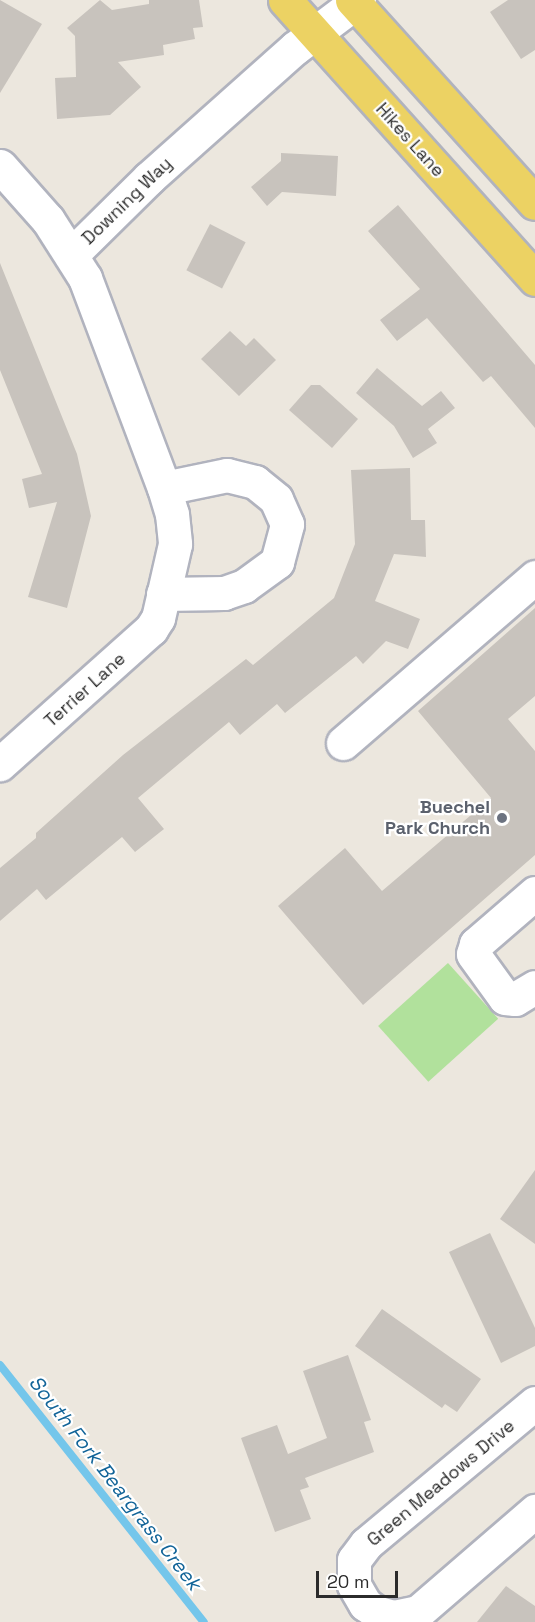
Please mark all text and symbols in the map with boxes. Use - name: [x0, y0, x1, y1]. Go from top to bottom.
- street label: Hikes Lane: [371, 99, 449, 181]
- street label: Downing Way: [78, 153, 176, 249]
- street label: Terrier Lane: [40, 648, 130, 732]
- place label: Buechel Park Church: [385, 797, 490, 840]
- marker: Buechel Park Church: [495, 811, 509, 825]
- water label: South Fork Beargrass Creek: [24, 1371, 206, 1595]
- street label: Green Meadows Drive: [363, 1415, 519, 1551]
- scale bar: [319, 1559, 402, 1597]
- text: 20 m: [327, 1570, 370, 1593]

